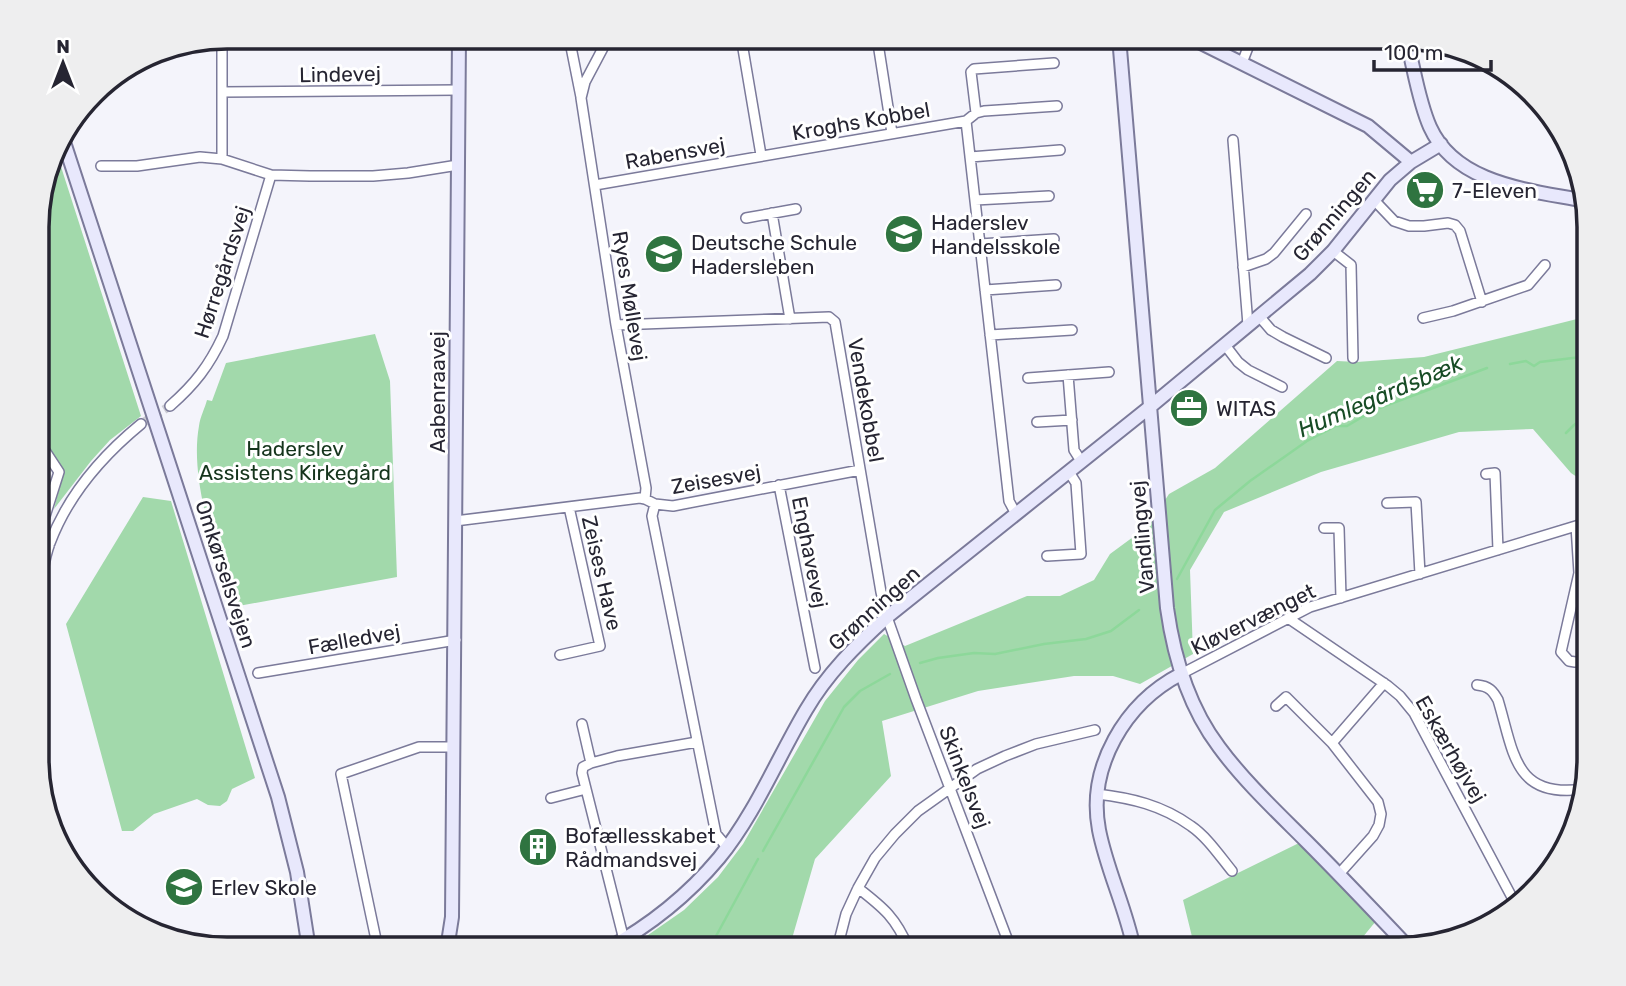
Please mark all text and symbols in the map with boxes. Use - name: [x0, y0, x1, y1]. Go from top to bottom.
- north arrow: [28, 28, 98, 98]
- scale bar: [1374, 28, 1491, 72]
- text: N: [56, 35, 70, 58]
- text: 100 m: [1384, 40, 1443, 65]
- street label: Lindevej: [299, 61, 381, 87]
- street label: Kroghs Kobbel: [790, 97, 932, 145]
- street label: Rabensvej: [623, 132, 727, 174]
- street label: Grønningen: [1287, 164, 1381, 266]
- supermarket icon: 7-Eleven: [1404, 169, 1446, 211]
- place label: 7-Eleven: [1452, 178, 1537, 203]
- street label: Hørregårdsvej: [189, 203, 255, 341]
- place label: Haderslev Handelsskole: [931, 210, 1060, 259]
- school or university icon: Haderslev Handelsskole: [883, 213, 925, 255]
- street label: Ryes Møllevej: [607, 229, 653, 363]
- place label: Deutsche Schule Hadersleben: [691, 230, 857, 279]
- school or university icon: Deutsche Schule Hadersleben: [643, 233, 685, 275]
- street label: Aabenraavej: [425, 331, 450, 453]
- street label: Vendekobbel: [843, 336, 889, 464]
- water label: Humlegårdsbæk: [1293, 348, 1468, 443]
- office icon: WITAS: [1168, 387, 1210, 429]
- place label: WITAS: [1216, 396, 1276, 421]
- park label: Haderslev Assistens Kirkegård: [199, 436, 391, 485]
- street label: Zeisesvej: [669, 459, 763, 499]
- street label: Vandlingvej: [1125, 480, 1159, 594]
- street label: Enghavevej: [787, 494, 833, 610]
- street label: Omkørselsvejen: [190, 497, 262, 651]
- street label: Zeises Have: [577, 513, 627, 633]
- street label: Grønningen: [823, 560, 925, 656]
- street label: Kløvervænget: [1187, 578, 1319, 660]
- street label: Fælledvej: [306, 619, 402, 659]
- street label: Eskærhøjvej: [1410, 691, 1492, 807]
- street label: Skinkelsvej: [934, 722, 996, 832]
- place label: Bofællesskabet Rådmandsvej: [565, 823, 716, 872]
- building icon: Bofællesskabet Rådmandsvej: [517, 826, 559, 868]
- school or university icon: Erlev Skole: [163, 866, 205, 908]
- place label: Erlev Skole: [211, 875, 317, 900]

